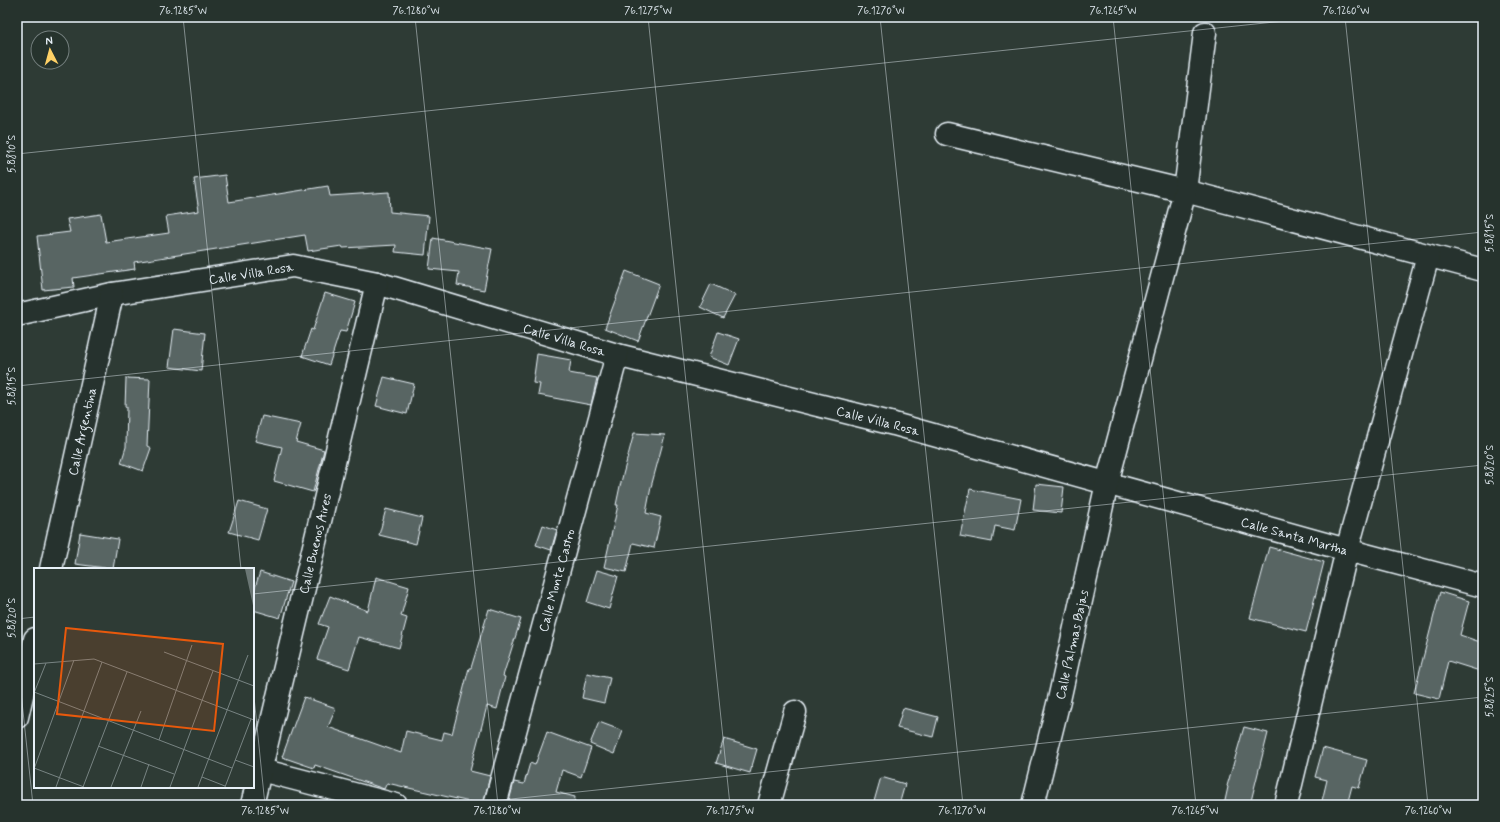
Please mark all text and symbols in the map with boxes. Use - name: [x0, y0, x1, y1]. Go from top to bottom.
- text: 76.1285°W: [159, 4, 207, 18]
- text: 76.1280°W: [392, 4, 440, 18]
- text: 76.1275°W: [624, 4, 672, 18]
- text: 76.1270°W: [857, 4, 905, 18]
- text: 76.1265°W: [1090, 4, 1136, 18]
- text: 76.1260°W: [1323, 4, 1369, 18]
- north arrow: [30, 30, 70, 70]
- text: N: [45, 34, 53, 48]
- text: 5.8810°S: [5, 135, 19, 173]
- text: 5.8815°S: [1483, 213, 1497, 252]
- street label: Calle Villa Rosa: [208, 259, 295, 289]
- street label: Calle Villa Rosa: [521, 320, 608, 361]
- text: 5.8815°S: [5, 366, 19, 405]
- street label: Calle Argentina: [65, 386, 101, 477]
- street label: Calle Villa Rosa: [834, 403, 922, 441]
- text: 5.8820°S: [1483, 445, 1497, 485]
- street label: Calle Buenos Aires: [296, 492, 336, 596]
- street label: Calle Santa Martha: [1239, 514, 1350, 560]
- street label: Calle Monte Castro: [535, 527, 580, 634]
- inset map: [34, 568, 254, 788]
- street label: Calle Palmas Bajas: [1052, 588, 1093, 701]
- text: 5.8820°S: [5, 598, 19, 638]
- text: 5.8825°S: [1483, 676, 1497, 717]
- text: 76.1285°W: [241, 804, 289, 818]
- text: 76.1280°W: [473, 804, 521, 818]
- text: 76.1275°W: [706, 804, 754, 818]
- text: 76.1270°W: [938, 804, 986, 818]
- text: 76.1265°W: [1172, 804, 1218, 818]
- text: 76.1260°W: [1405, 804, 1451, 818]

